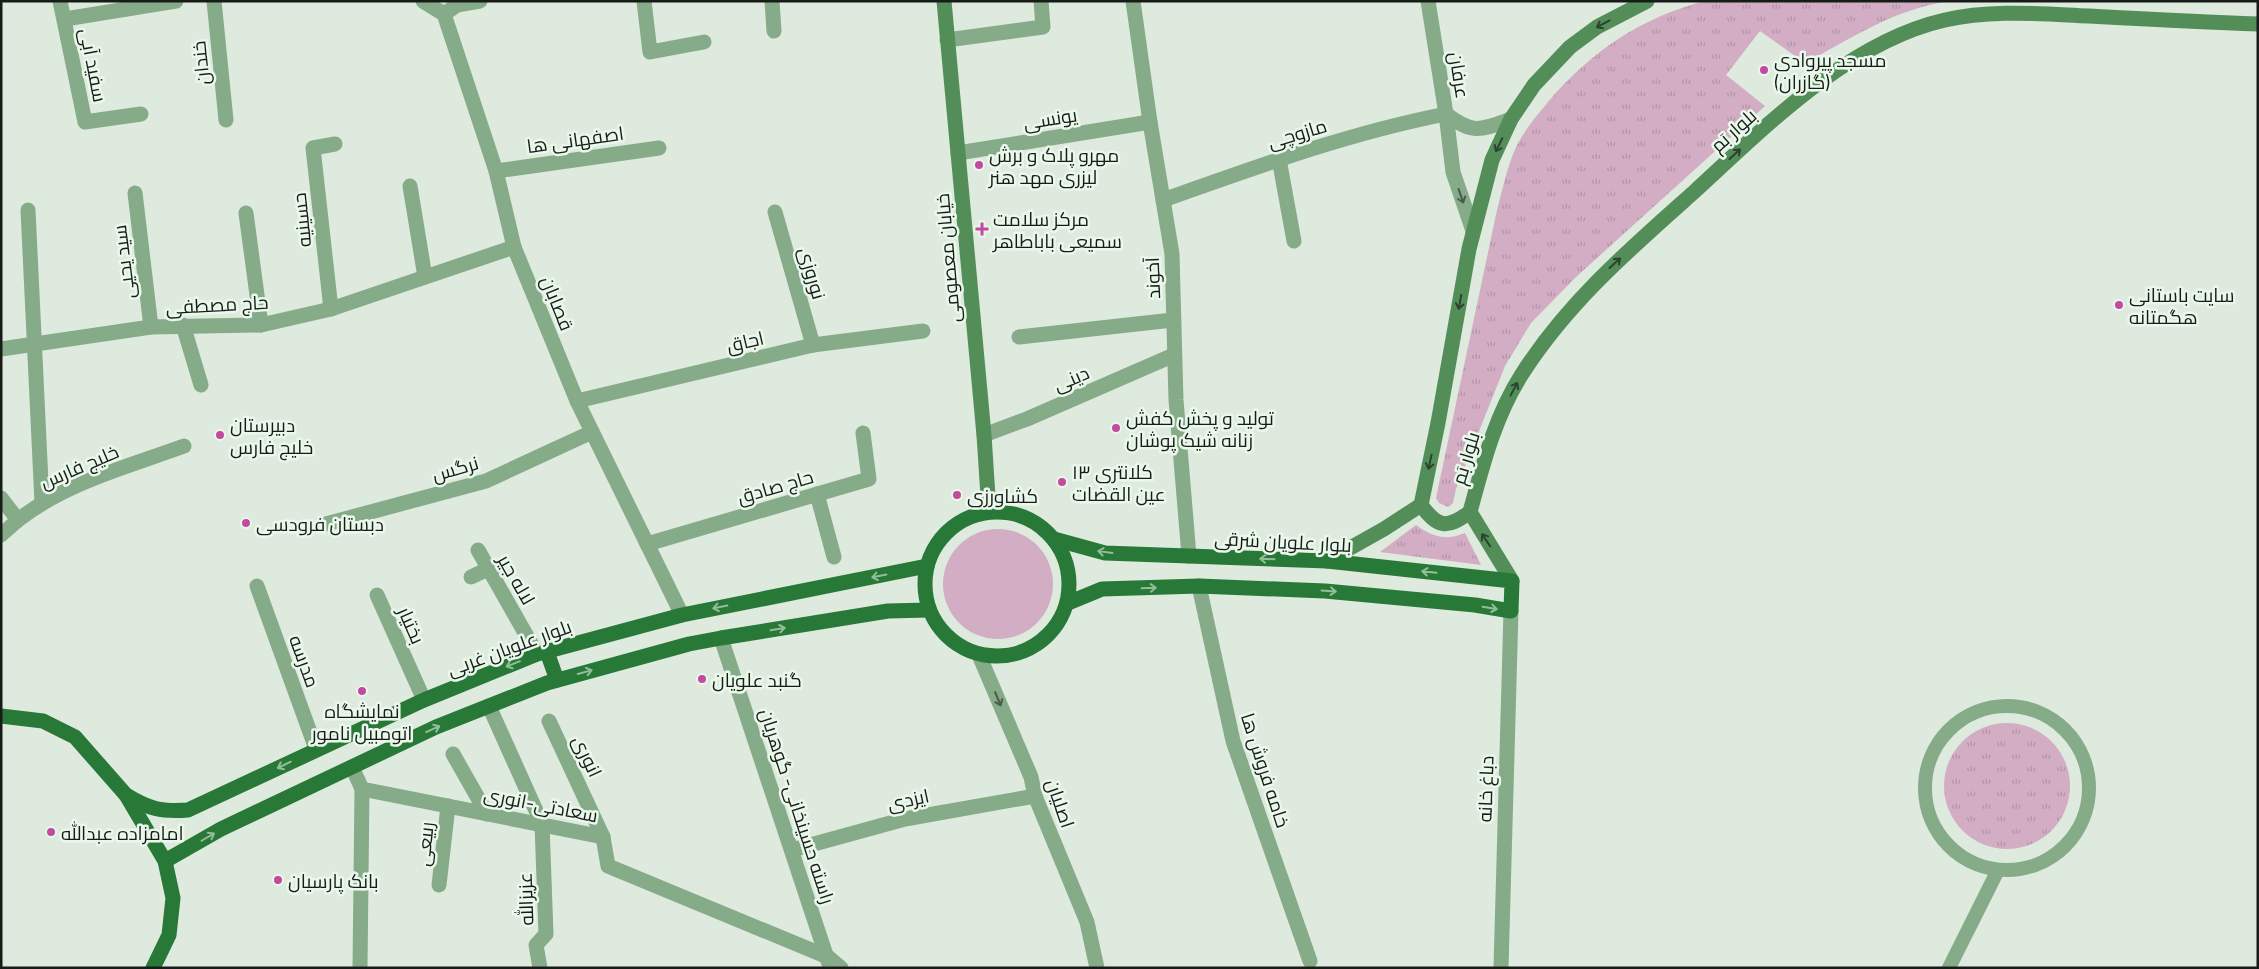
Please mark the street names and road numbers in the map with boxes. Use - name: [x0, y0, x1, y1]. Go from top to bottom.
- street label: سفید آبی: [73, 26, 115, 104]
- street label: خندان: [183, 40, 217, 86]
- street label: عرفان: [1442, 50, 1478, 100]
- street label: یونسی: [1021, 99, 1079, 137]
- street label: بلوار بَم: [1703, 101, 1763, 159]
- street label: مازوچی: [1264, 110, 1330, 156]
- street label: اصفهانی ها: [525, 118, 625, 160]
- street label: حسینیه: [284, 191, 318, 249]
- street label: خیابان معصومی: [927, 192, 967, 324]
- street label: سید یحیی: [104, 223, 142, 301]
- street label: نوروزی: [792, 243, 834, 303]
- street label: آخوند: [1137, 257, 1167, 299]
- street label: قصابان: [534, 271, 582, 335]
- street label: حاج مصطفی: [165, 287, 269, 321]
- street label: اجاق: [723, 323, 767, 359]
- street label: دینی: [1048, 357, 1094, 399]
- street label: بلوار بَم: [1443, 428, 1487, 488]
- street label: خلیج فارس: [35, 436, 123, 496]
- street label: نرگس: [428, 448, 482, 488]
- street label: حاج صادق: [733, 461, 817, 511]
- street label: بلوار علویان شرقی: [1214, 523, 1352, 559]
- street label: لاله جیر: [490, 547, 543, 610]
- street label: بختیار: [391, 601, 433, 648]
- street label: بلوار علویان غربی: [443, 611, 575, 683]
- street label: مدرسه: [282, 631, 328, 691]
- street label: راسته حسینخانی- گوهریان: [753, 704, 843, 908]
- street label: خامه فروش ها: [1234, 709, 1298, 831]
- street label: انوری: [566, 730, 610, 782]
- street label: دباغ خانه: [1469, 755, 1501, 823]
- street label: اصلیان: [1039, 774, 1083, 832]
- street label: سعادتی-انوری: [481, 779, 601, 829]
- street label: ایزدی: [884, 780, 932, 818]
- street label: ربیعی: [407, 820, 441, 868]
- street label: عزیزالله: [510, 872, 540, 926]

